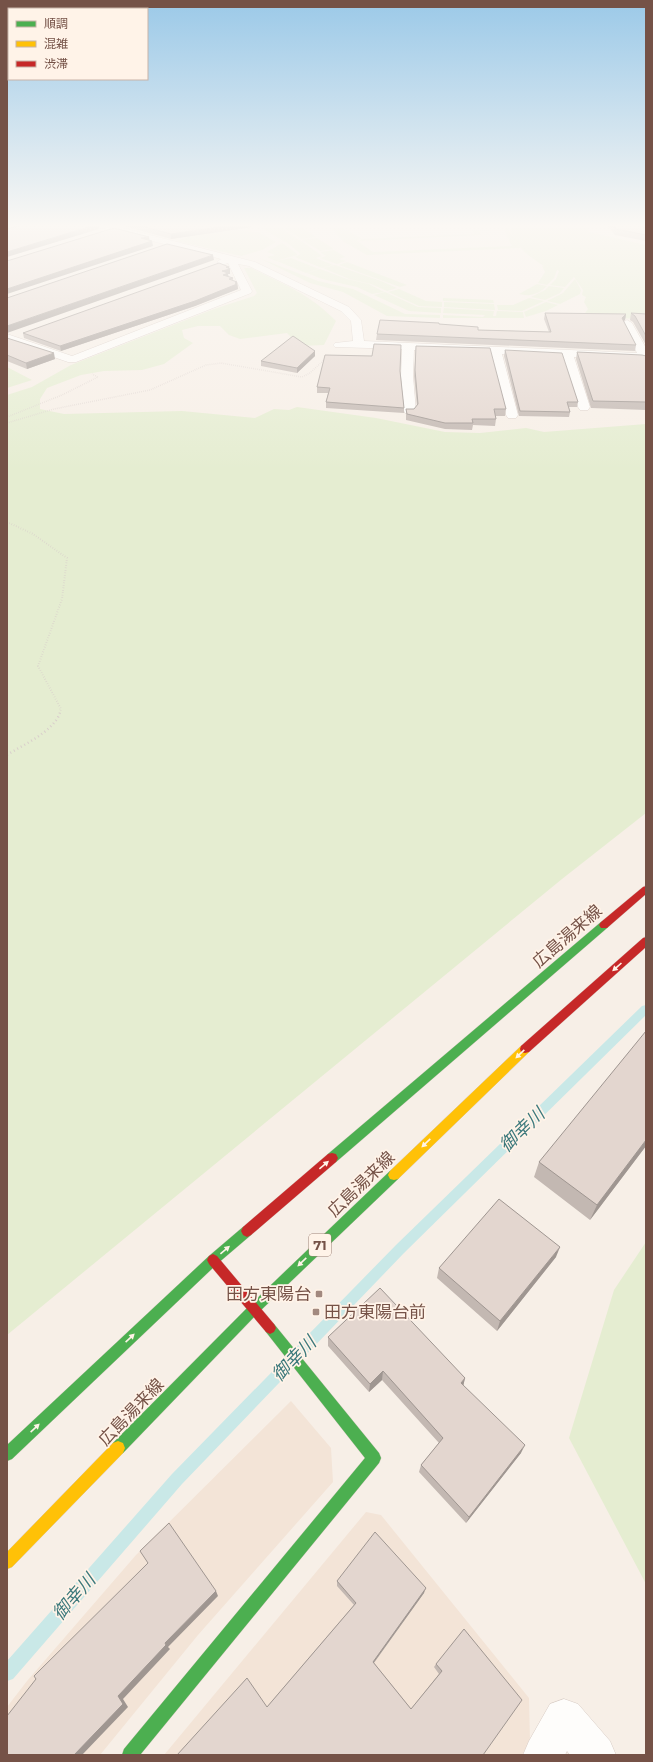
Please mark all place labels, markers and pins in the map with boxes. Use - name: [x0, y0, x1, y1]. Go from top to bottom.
- place label: 田方東陽台: [226, 1284, 311, 1304]
- marker: 田方東陽台: [314, 1289, 324, 1299]
- place label: 田方東陽台前: [324, 1302, 426, 1322]
- marker: 田方東陽台前: [311, 1307, 321, 1317]

